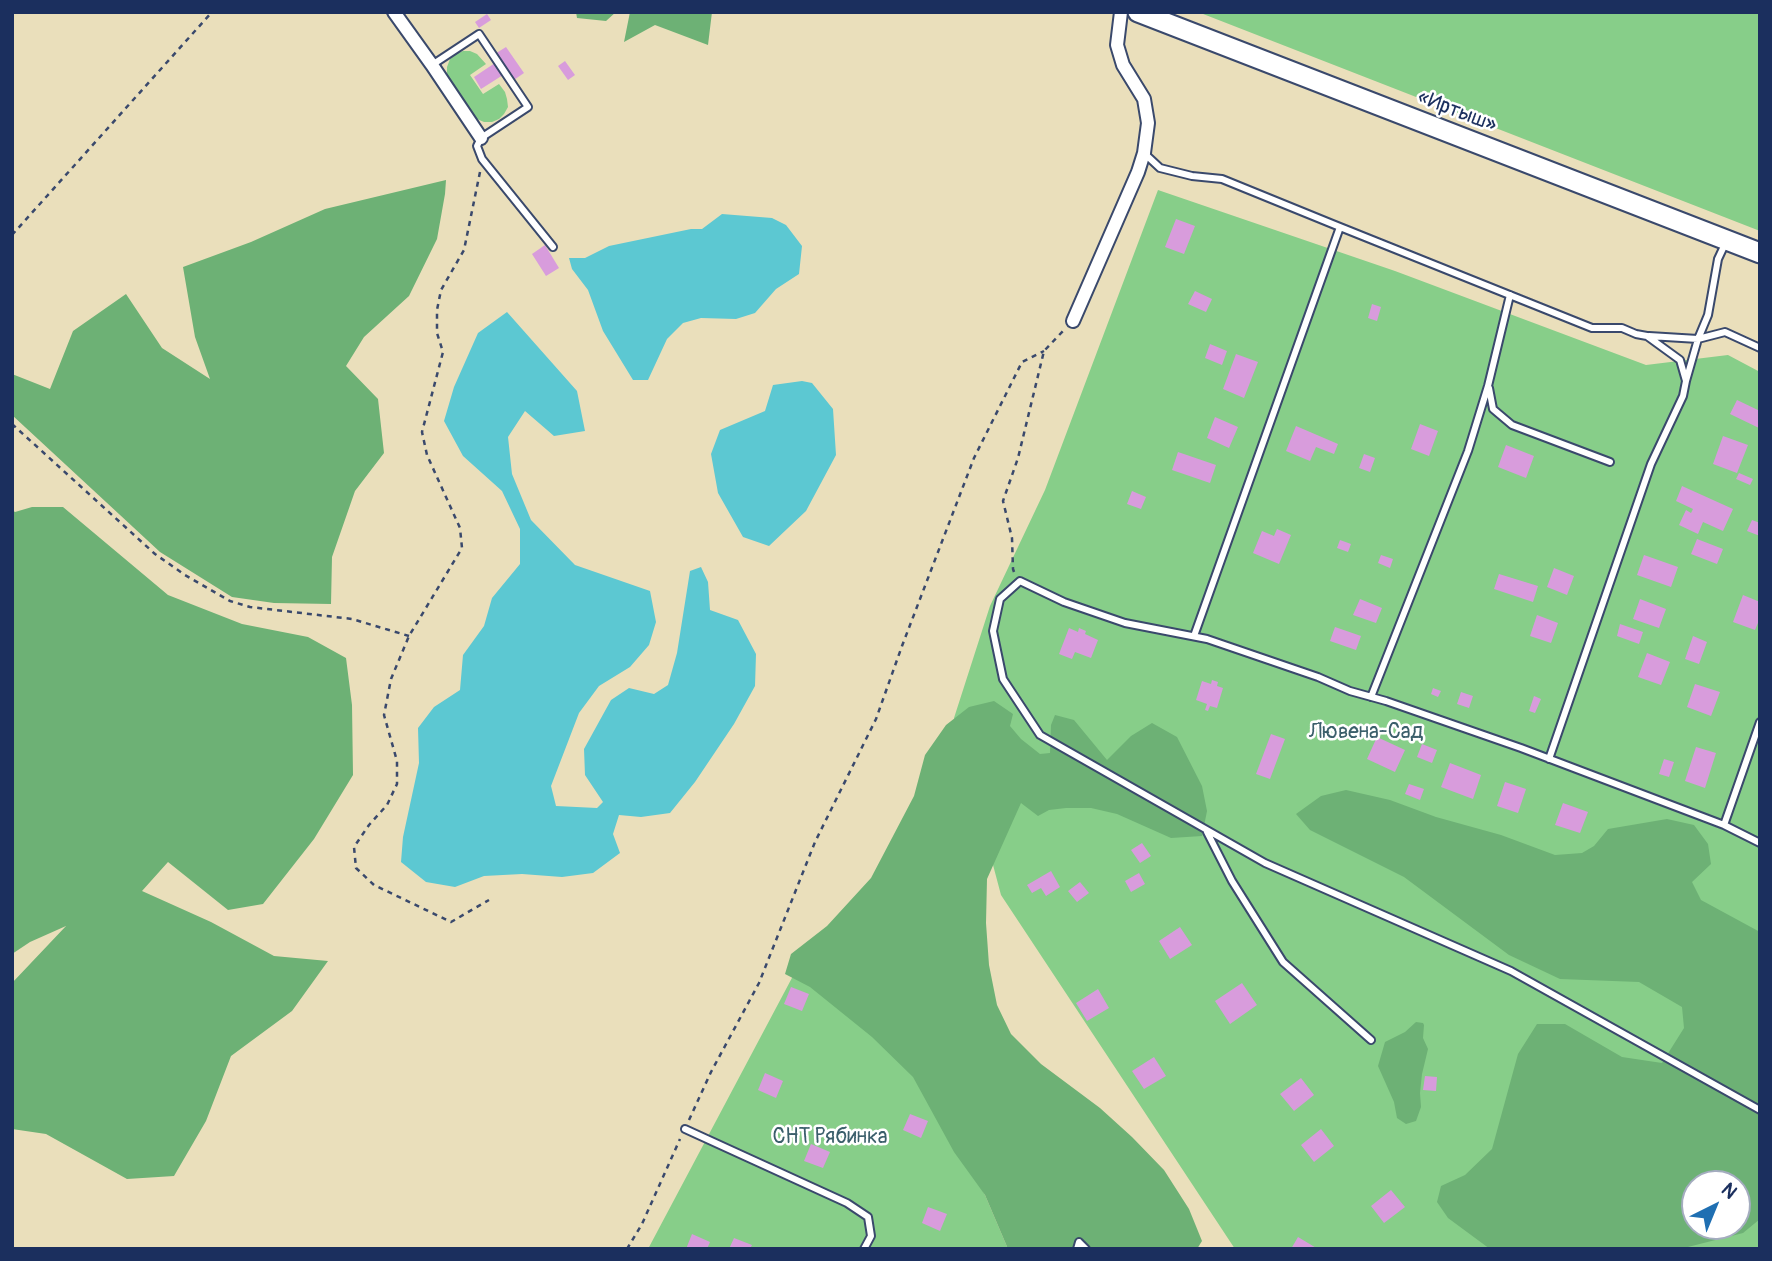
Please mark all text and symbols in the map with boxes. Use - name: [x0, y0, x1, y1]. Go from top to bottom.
- street label: «Иртыш»: [1414, 85, 1500, 139]
- park label: Лювена-Сад: [1309, 720, 1423, 746]
- park label: СНТ Рябинка: [772, 1125, 888, 1151]
- north arrow: [1681, 1170, 1751, 1240]
- text: N: [1716, 1178, 1742, 1204]

